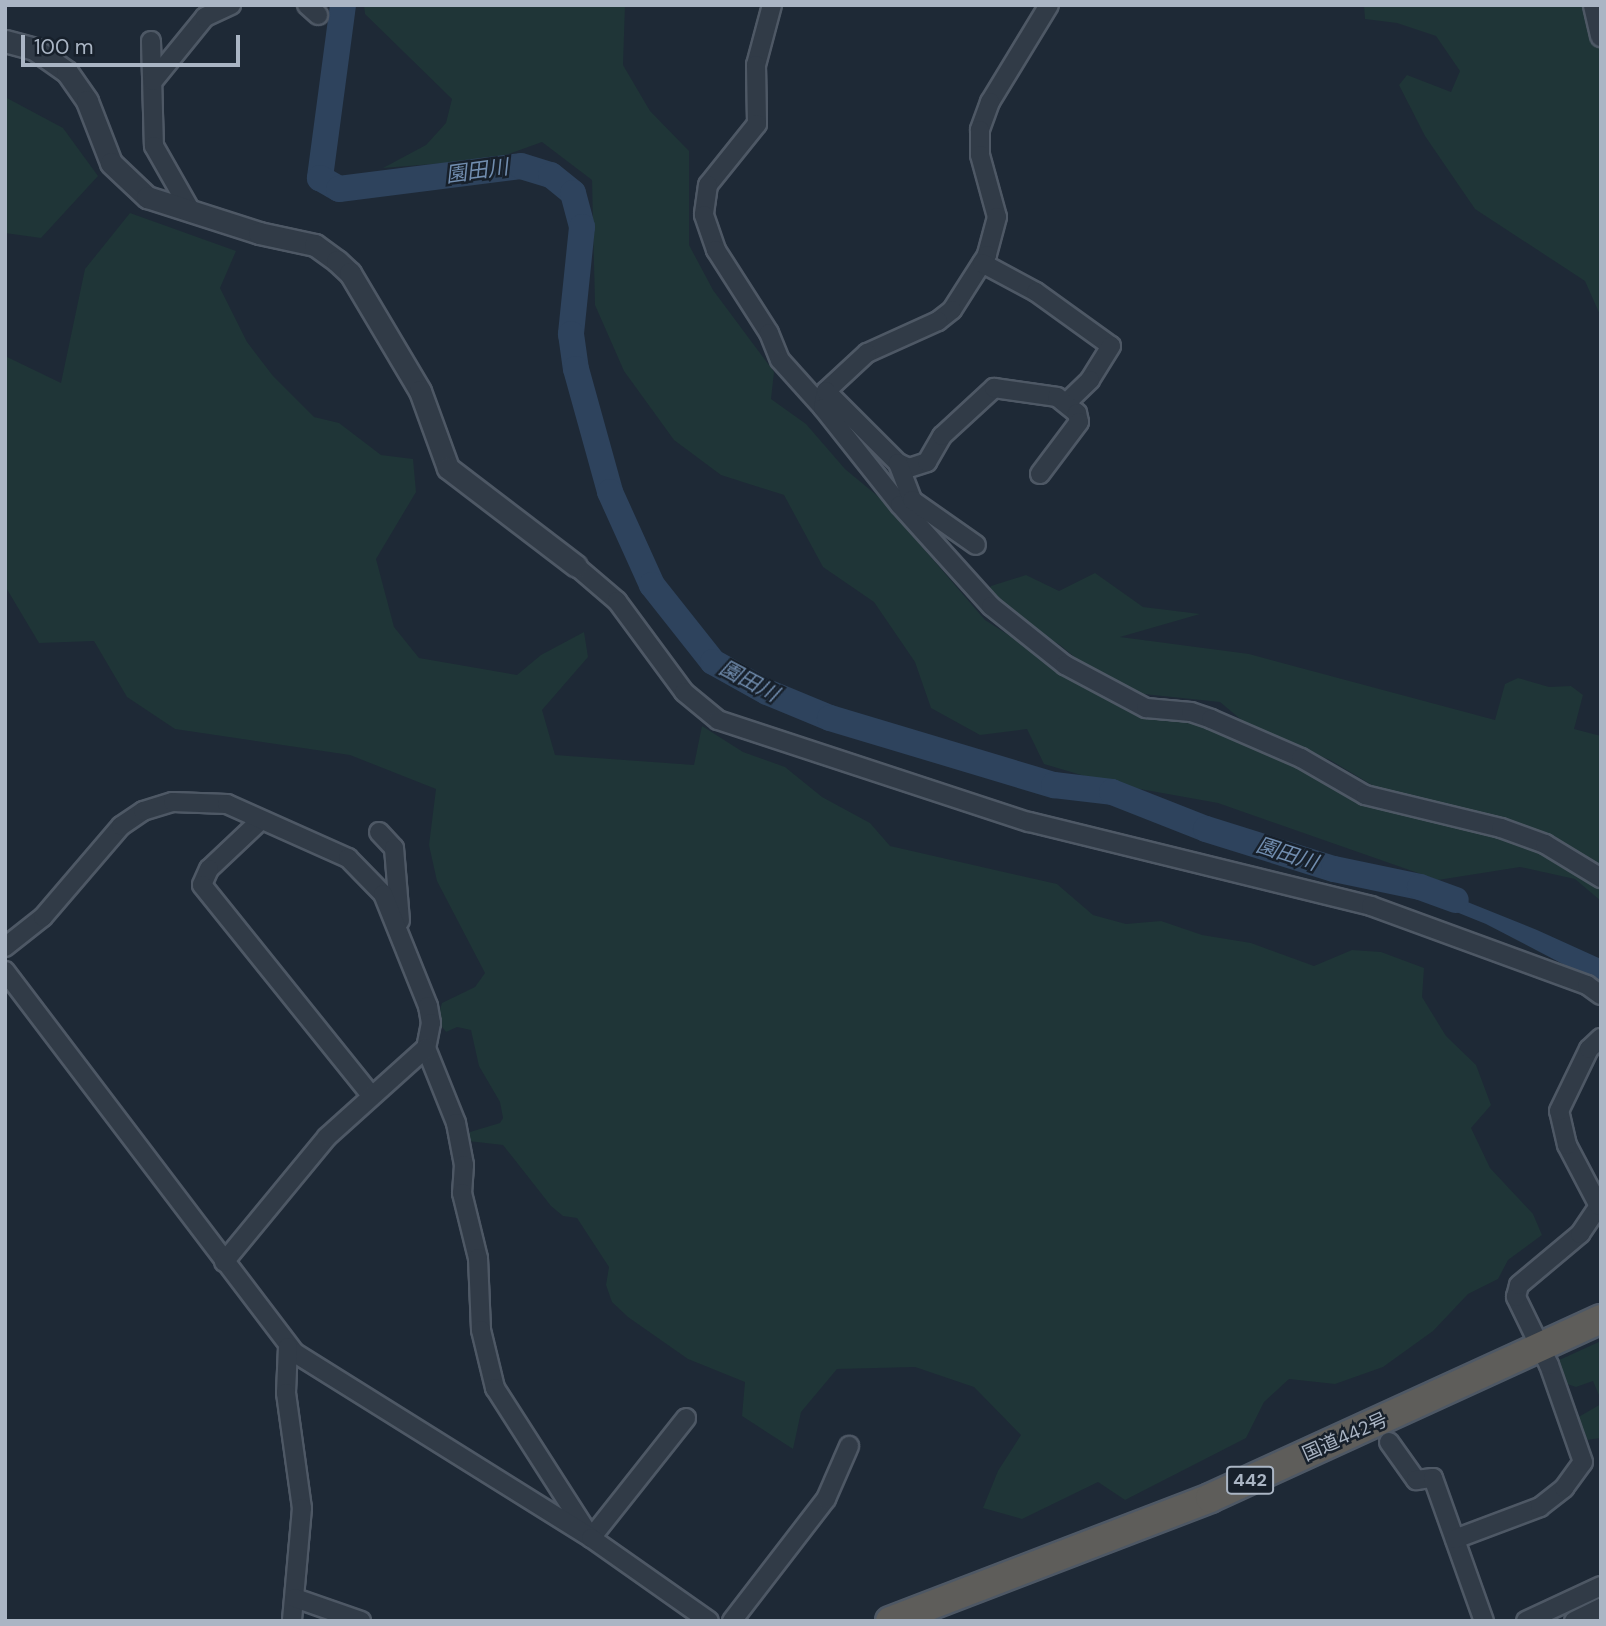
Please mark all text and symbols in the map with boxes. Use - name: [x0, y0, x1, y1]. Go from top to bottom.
- scale bar: [24, 21, 243, 65]
- text: 100 m: [34, 33, 94, 61]
- water label: 園田川: [444, 154, 510, 188]
- water label: 園田川: [715, 655, 783, 707]
- water label: 園田川: [1253, 832, 1321, 876]
- street label: 国道442号: [1299, 1408, 1391, 1466]
- road number: 442: [1226, 1465, 1274, 1494]

